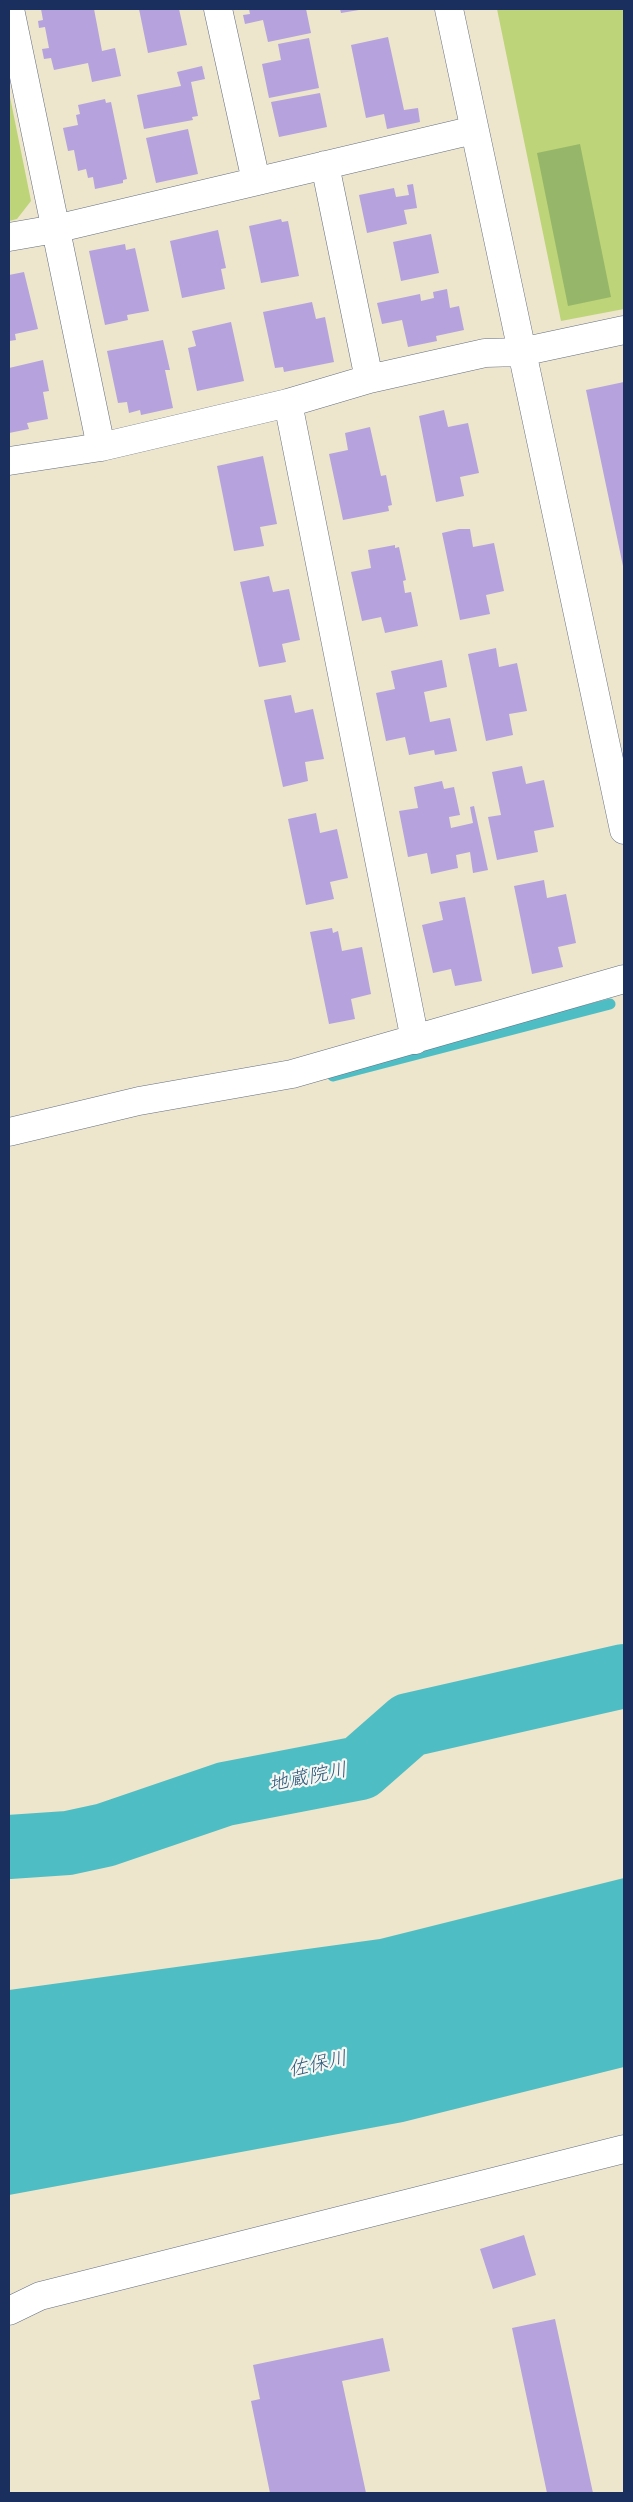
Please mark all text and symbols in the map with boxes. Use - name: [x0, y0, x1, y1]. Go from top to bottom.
- water label: 地蔵院川: [266, 1759, 350, 1797]
- water label: 佐保川: [286, 2047, 350, 2083]

